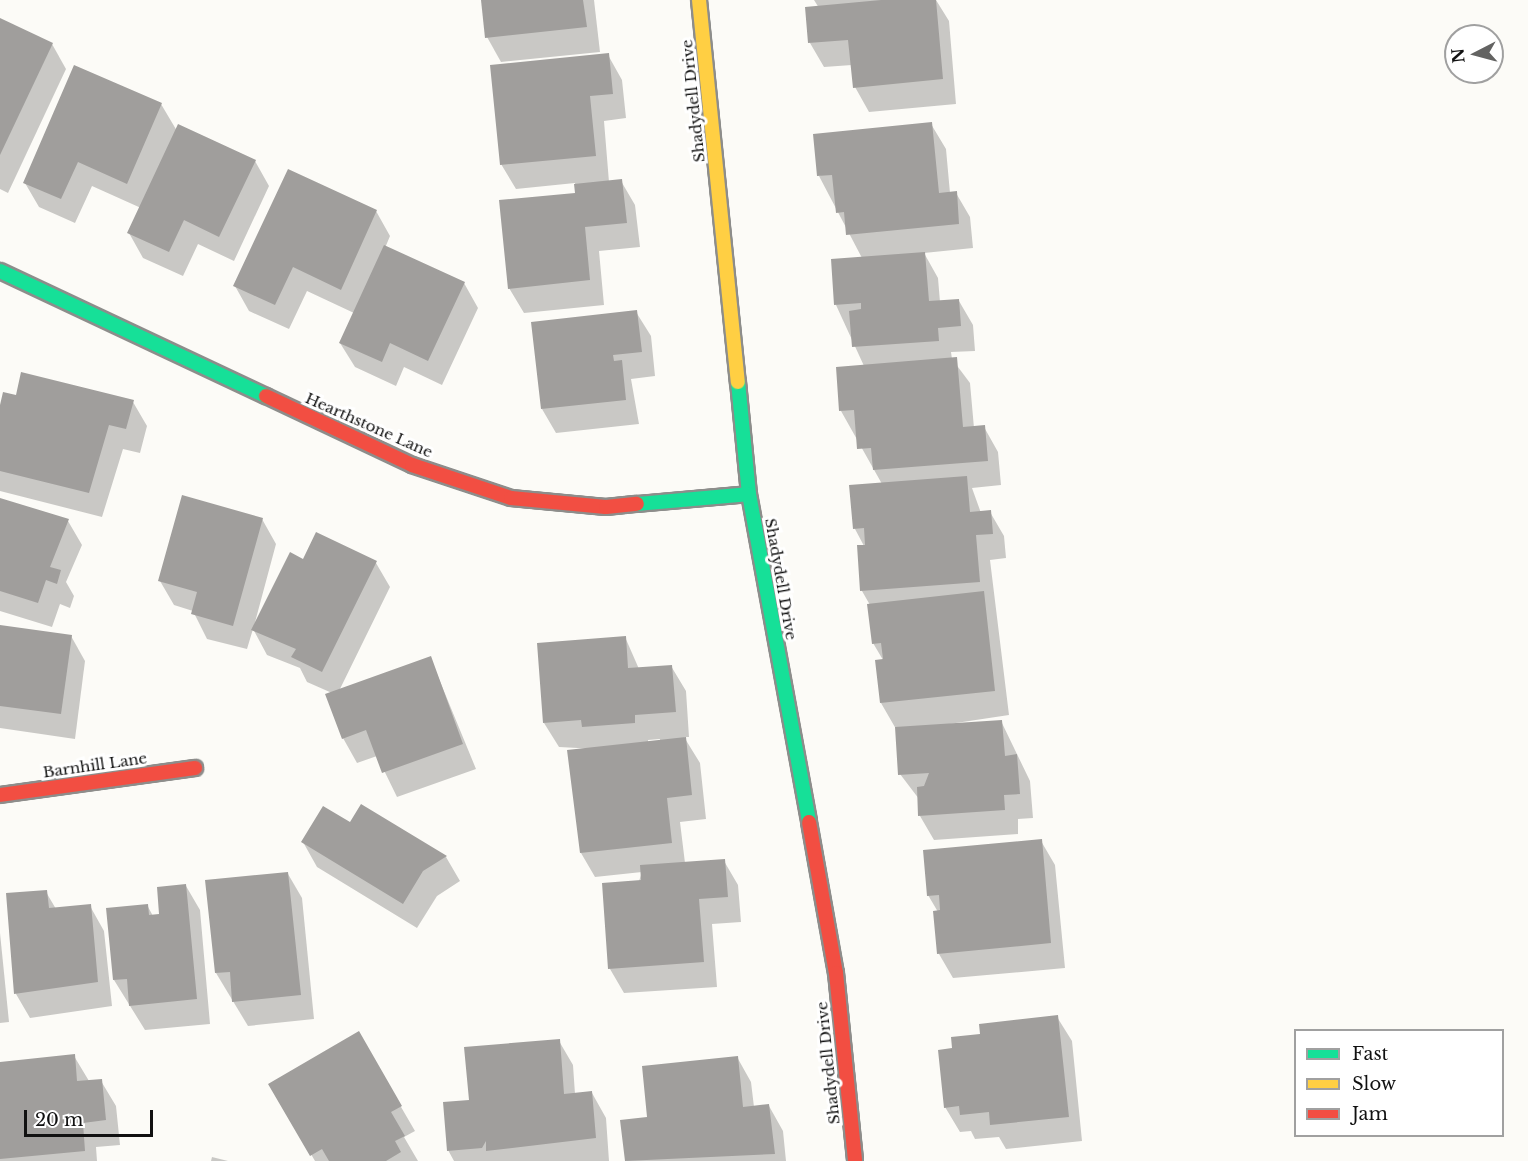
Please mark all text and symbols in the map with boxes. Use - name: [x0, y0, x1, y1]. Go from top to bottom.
- north arrow: [1444, 24, 1504, 84]
- street label: Shadydell Drive: [678, 39, 708, 163]
- text: N: [1447, 47, 1469, 64]
- street label: Hearthstone Lane: [303, 389, 435, 461]
- street label: Shadydell Drive: [761, 517, 801, 641]
- street label: Barnhill Lane: [42, 749, 148, 781]
- street label: Shadydell Drive: [813, 1001, 843, 1125]
- legend: [1294, 1029, 1504, 1137]
- text: Fast: [1352, 1043, 1388, 1065]
- text: Slow: [1352, 1073, 1396, 1095]
- scale bar: [27, 1098, 156, 1136]
- text: Jam: [1352, 1103, 1388, 1125]
- text: 20 m: [35, 1109, 83, 1131]

